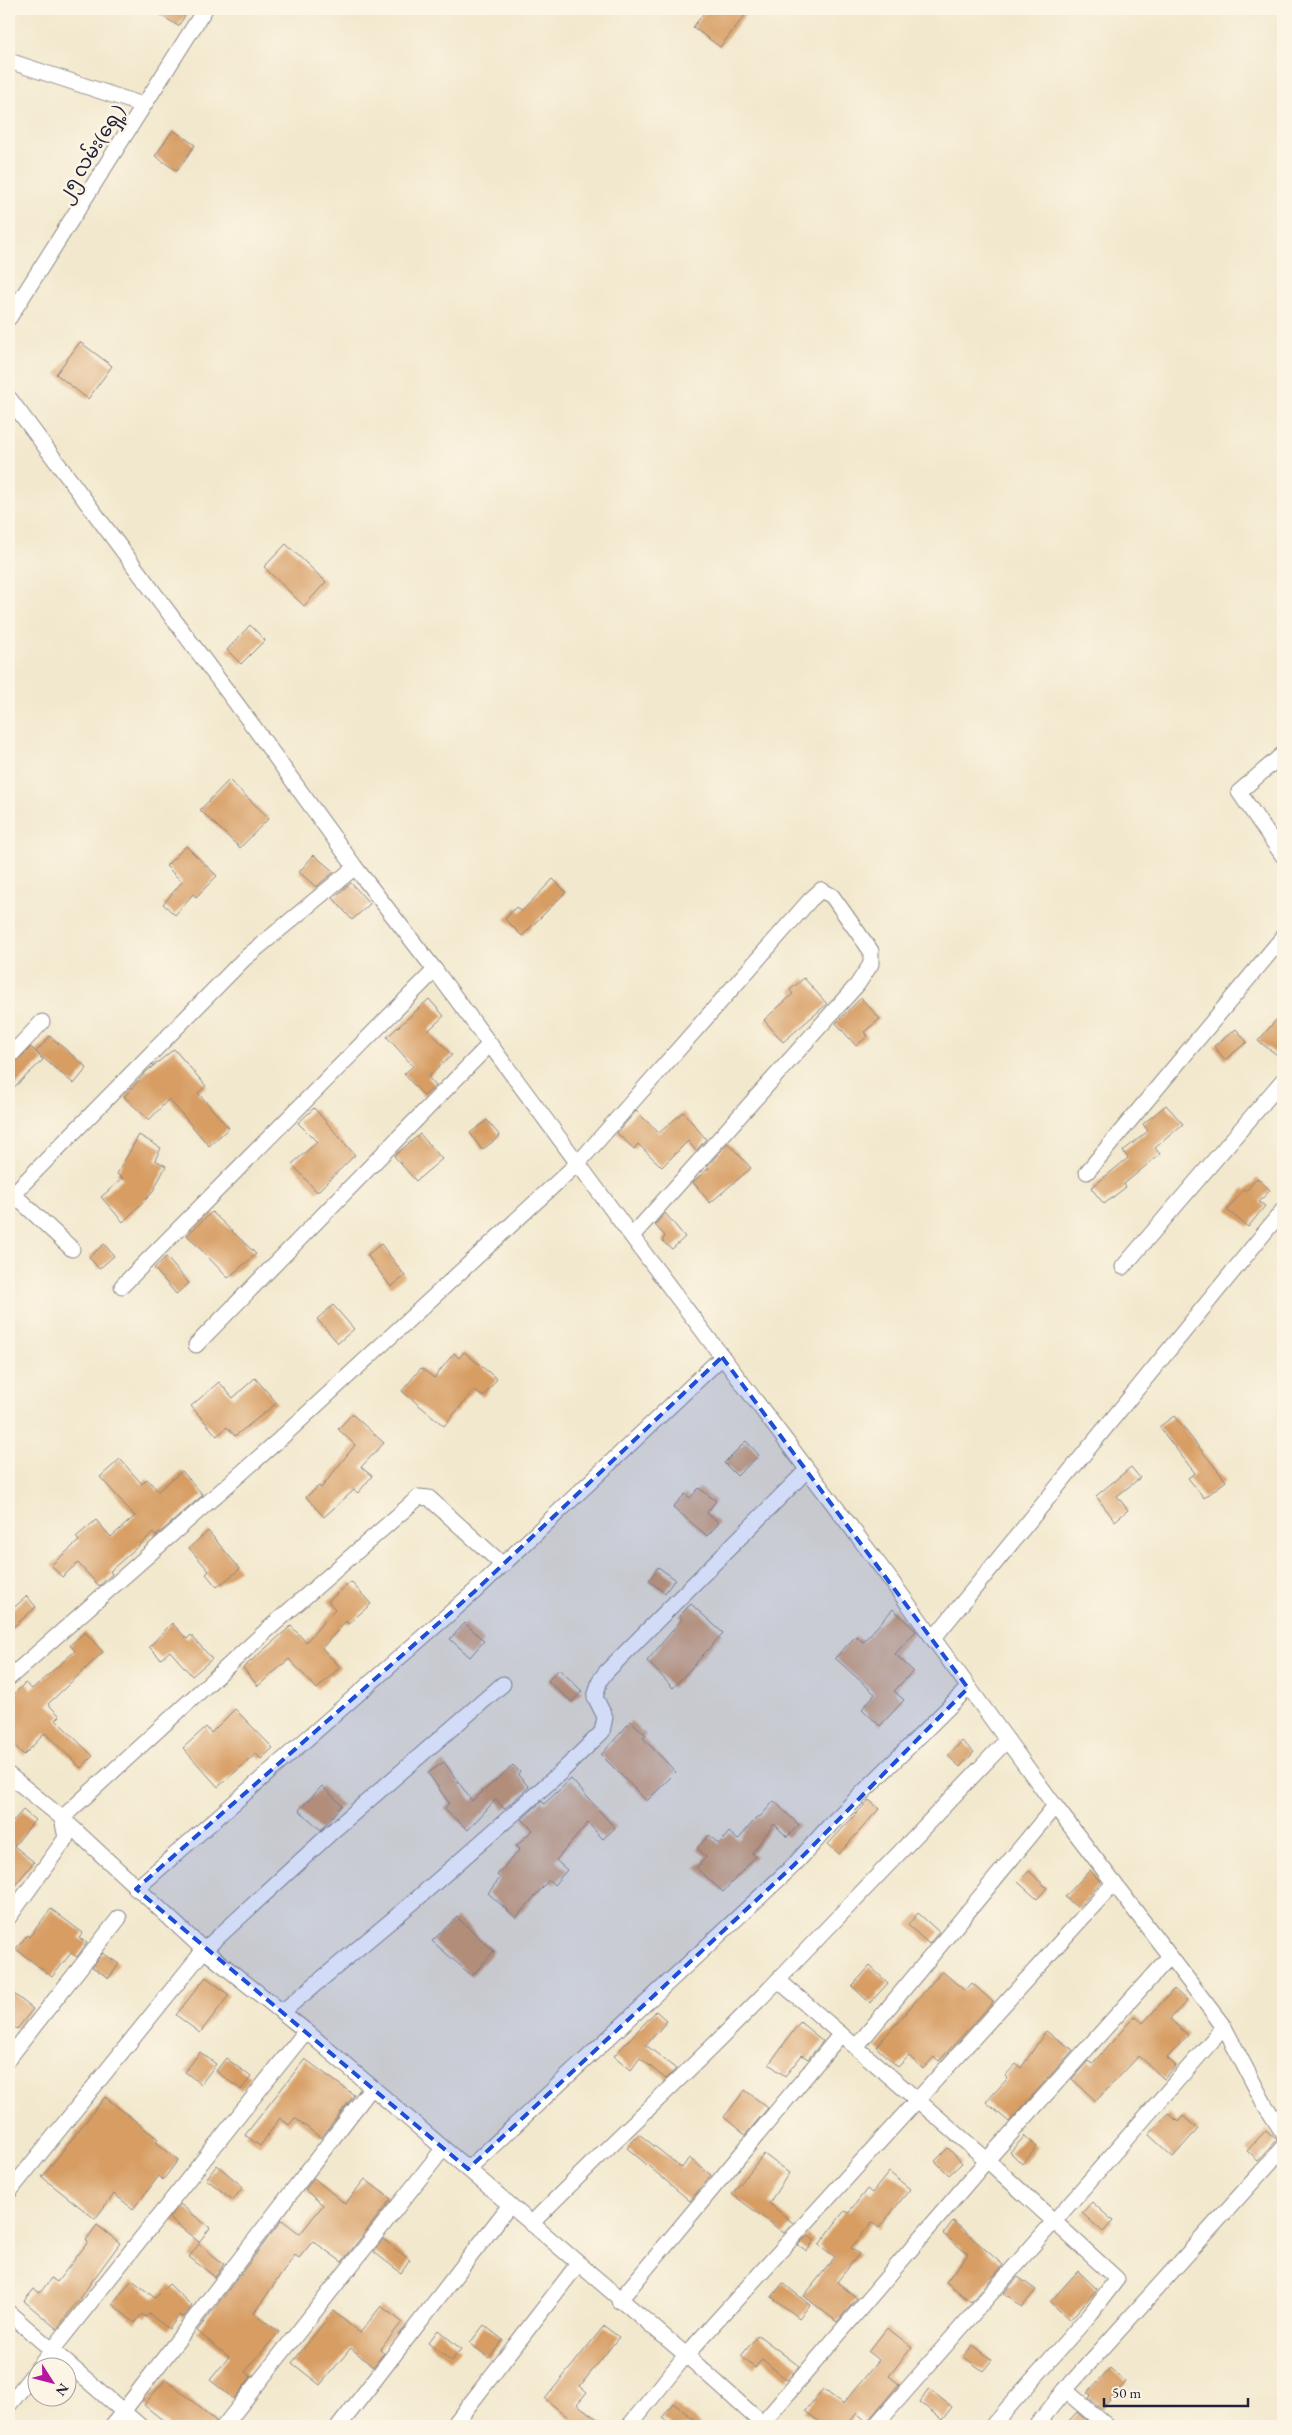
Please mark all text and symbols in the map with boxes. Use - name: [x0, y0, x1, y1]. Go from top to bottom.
- street label: ၂၅ လမ်း(ရှေ့): [49, 99, 134, 209]
- north arrow: [28, 2358, 78, 2408]
- scale bar: [1104, 2375, 1248, 2407]
- text: N: [52, 2380, 73, 2400]
- text: 50 m: [1112, 2383, 1141, 2402]

